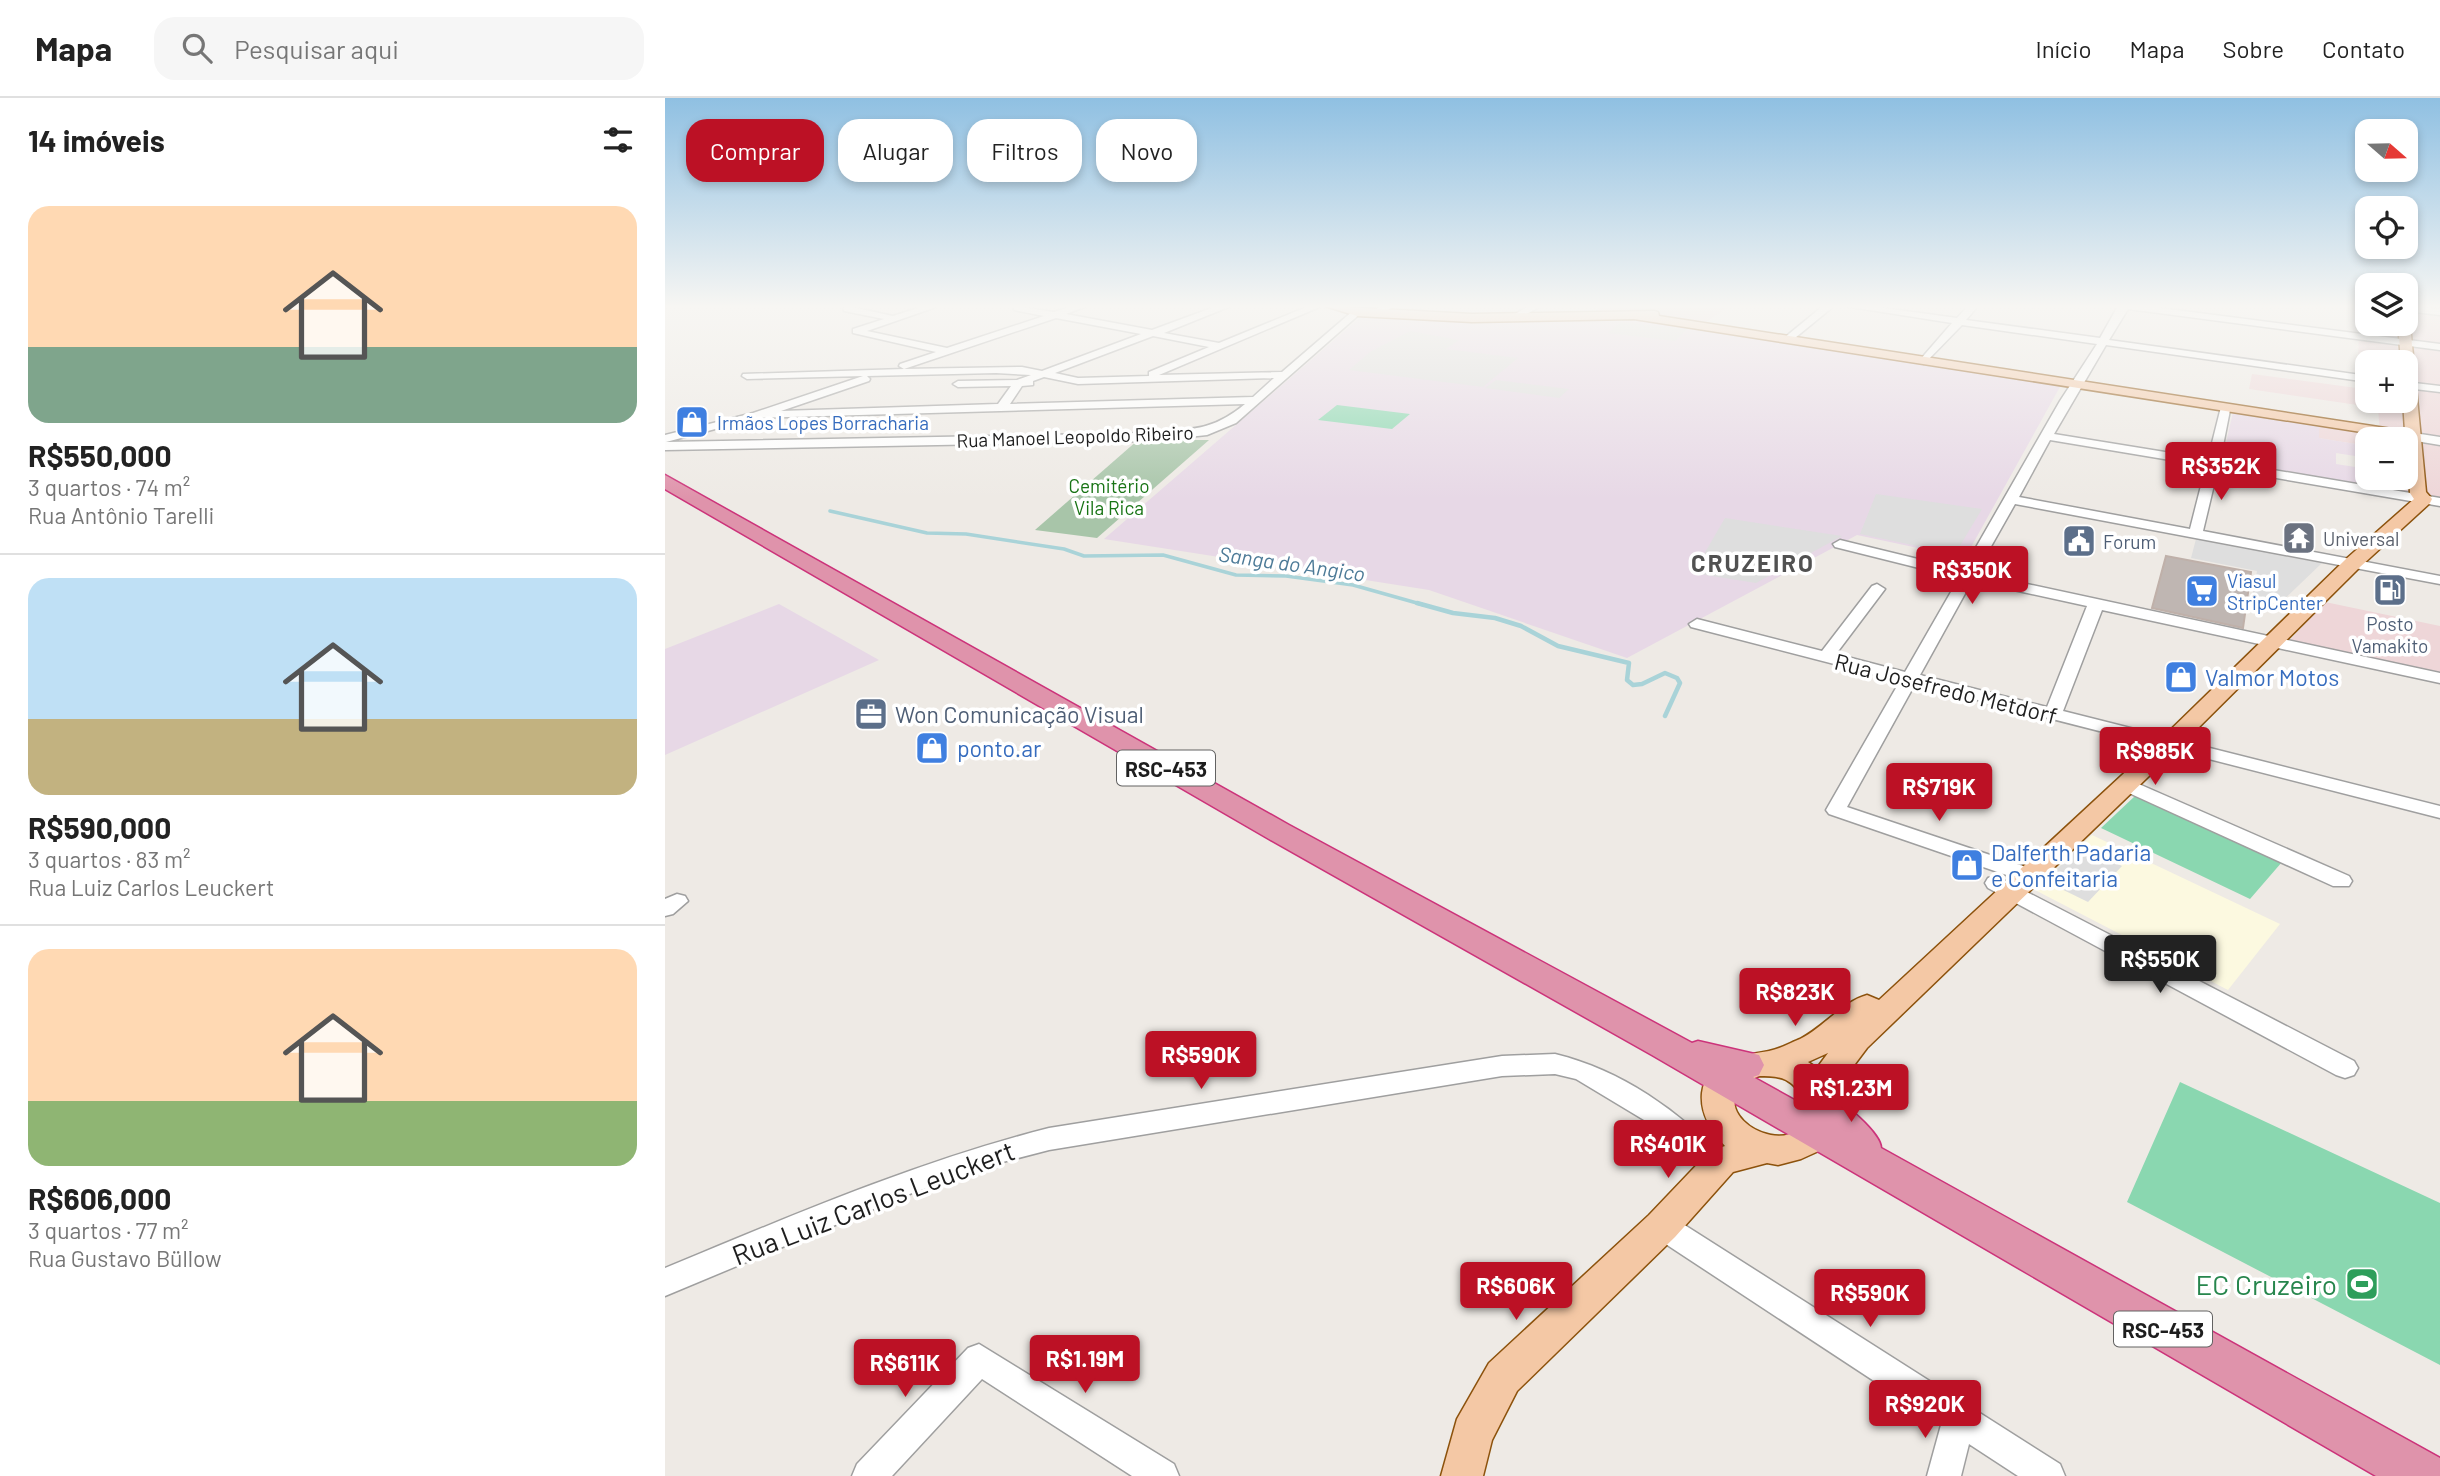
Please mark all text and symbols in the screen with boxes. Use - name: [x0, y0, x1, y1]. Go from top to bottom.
- search box: [154, 17, 644, 80]
- text: Mapa: [35, 28, 112, 68]
- icon: search: [178, 29, 216, 67]
- text: Pesquisar aqui: [234, 33, 399, 64]
- text: Início: [2036, 34, 2092, 63]
- text: Mapa: [2130, 34, 2184, 63]
- text: Sobre: [2222, 34, 2284, 63]
- text: Contato: [2322, 34, 2405, 63]
- chip: Comprar: [686, 119, 824, 182]
- chip: Alugar: [838, 119, 953, 182]
- chip: Filtros: [967, 119, 1082, 182]
- chip: Novo: [1096, 119, 1197, 182]
- north arrow: [2355, 119, 2419, 182]
- map controls: [2355, 119, 2418, 490]
- icon: filters: [599, 121, 637, 159]
- text: 14 imóveis: [28, 122, 165, 158]
- button: locate: [2355, 196, 2418, 259]
- icon: home: [270, 252, 396, 378]
- button: layers: [2355, 273, 2418, 336]
- button: +: [2355, 350, 2418, 413]
- shop icon: Irmãos Lopes Borracharia: [673, 403, 711, 441]
- place label: Irmãos Lopes Borracharia: [717, 411, 929, 434]
- street label: Rua Manoel Leopoldo Ribeiro: [956, 420, 1194, 452]
- button: −: [2355, 427, 2418, 490]
- text: R$550,000: [28, 437, 172, 473]
- pin: R$352K: [2164, 442, 2278, 502]
- text: R$352K: [2181, 451, 2261, 479]
- text: 3 quartos · 74 m²: [28, 473, 190, 501]
- park label: Cemitério Vila Rica: [1068, 474, 1150, 519]
- text: Rua Antônio Tarelli: [28, 501, 214, 529]
- temple icon: Universal: [2280, 519, 2318, 557]
- public building icon: Forum: [2060, 522, 2098, 560]
- place label: Universal: [2323, 527, 2399, 550]
- place label: Forum: [2103, 530, 2156, 553]
- water label: Sanga do Angico: [1217, 540, 1367, 586]
- pin: R$350K: [1915, 546, 2029, 606]
- district label: CRUZEIRO: [1691, 548, 1815, 577]
- text: R$350K: [1932, 555, 2012, 583]
- place label: Viasul StripCenter: [2227, 569, 2323, 614]
- fuel station icon: Posto Vamakito: [2371, 571, 2409, 609]
- supermarket icon: Viasul StripCenter: [2183, 572, 2221, 610]
- place label: Posto Vamakito: [2352, 612, 2428, 657]
- icon: home: [270, 624, 396, 750]
- street label: Rua Josefredo Metdorf: [1832, 647, 2060, 729]
- shop icon: Valmor Motos: [2162, 658, 2200, 696]
- place label: Valmor Motos: [2205, 663, 2339, 691]
- office icon: Won Comunicação Visual: [852, 695, 890, 733]
- place label: Won Comunicação Visual: [895, 700, 1144, 728]
- pin: R$985K: [2098, 728, 2212, 787]
- shop icon: ponto.ar: [913, 729, 951, 767]
- place label: ponto.ar: [957, 734, 1042, 762]
- text: R$985K: [2116, 736, 2194, 764]
- road number: RSC-453: [1117, 750, 1215, 786]
- pin: R$719K: [1882, 764, 1996, 823]
- text: R$719K: [1902, 772, 1976, 800]
- text: R$590,000: [28, 809, 171, 845]
- place label: Dalferth Padaria e Confeitaria: [1991, 838, 2151, 892]
- text: 3 quartos · 83 m²: [28, 845, 191, 873]
- shop icon: Dalferth Padaria e Confeitaria: [1948, 846, 1986, 884]
- text: Rua Luiz Carlos Leuckert: [28, 873, 274, 901]
- pin: R$550K: [2103, 936, 2217, 995]
- text: R$550K: [2120, 944, 2200, 972]
- pin: R$823K: [1738, 968, 1852, 1028]
- text: R$823K: [1755, 977, 1835, 1005]
- icon: home: [270, 995, 396, 1121]
- pin: R$590K: [1144, 1032, 1258, 1091]
- text: R$590K: [1161, 1040, 1241, 1068]
- pin: R$1.23M: [1786, 1065, 1916, 1124]
- text: R$1.23M: [1809, 1073, 1893, 1101]
- pin: R$401K: [1611, 1121, 1725, 1180]
- text: R$401K: [1630, 1129, 1706, 1157]
- street label: Rua Luiz Carlos Leuckert: [727, 1132, 1019, 1272]
- text: R$606,000: [28, 1180, 171, 1216]
- text: 3 quartos · 77 m²: [28, 1216, 188, 1244]
- text: Rua Gustavo Büllow: [28, 1244, 222, 1272]
- pin: R$606K: [1459, 1262, 1573, 1322]
- sports icon: EC Cruzeiro: [2343, 1265, 2381, 1303]
- place label: EC Cruzeiro: [2195, 1267, 2337, 1301]
- pin: R$590K: [1813, 1270, 1927, 1329]
- text: R$606K: [1476, 1271, 1556, 1299]
- text: R$590K: [1830, 1278, 1910, 1306]
- road number: RSC-453: [2114, 1312, 2212, 1346]
- pin: R$1.19M: [1020, 1336, 1150, 1395]
- pin: R$611K: [848, 1340, 962, 1399]
- text: R$1.19M: [1046, 1344, 1124, 1372]
- text: R$611K: [870, 1348, 940, 1376]
- pin: R$920K: [1868, 1380, 1982, 1440]
- text: R$920K: [1885, 1389, 1965, 1417]

